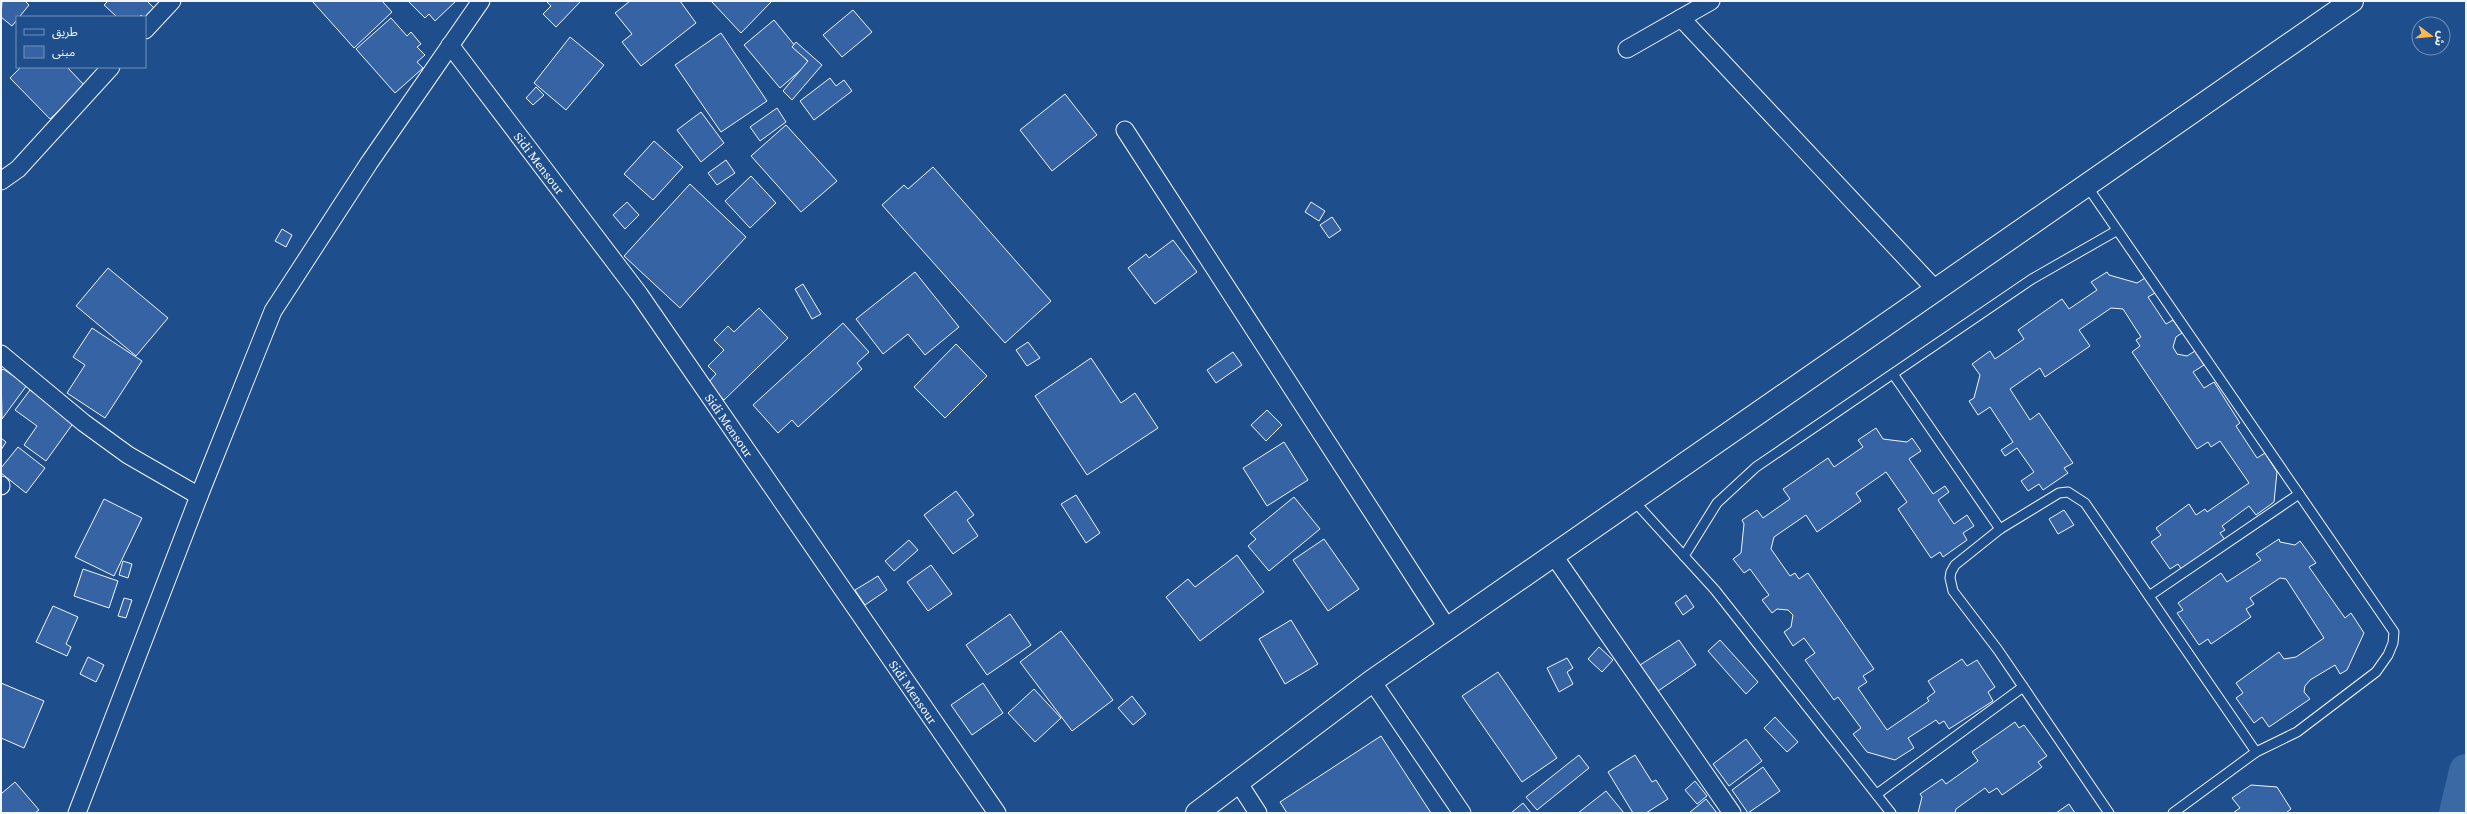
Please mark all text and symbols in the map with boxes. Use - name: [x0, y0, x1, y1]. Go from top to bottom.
- legend: [16, 16, 146, 68]
- north arrow: [2411, 16, 2451, 56]
- text: طريق: [52, 25, 78, 40]
- text: ش: [2432, 30, 2448, 48]
- text: مبنى: [52, 45, 75, 59]
- street label: Sidi Mensour: [511, 129, 568, 197]
- street label: Sidi Mensour: [702, 390, 757, 460]
- street label: Sidi Mensour: [886, 657, 941, 727]

